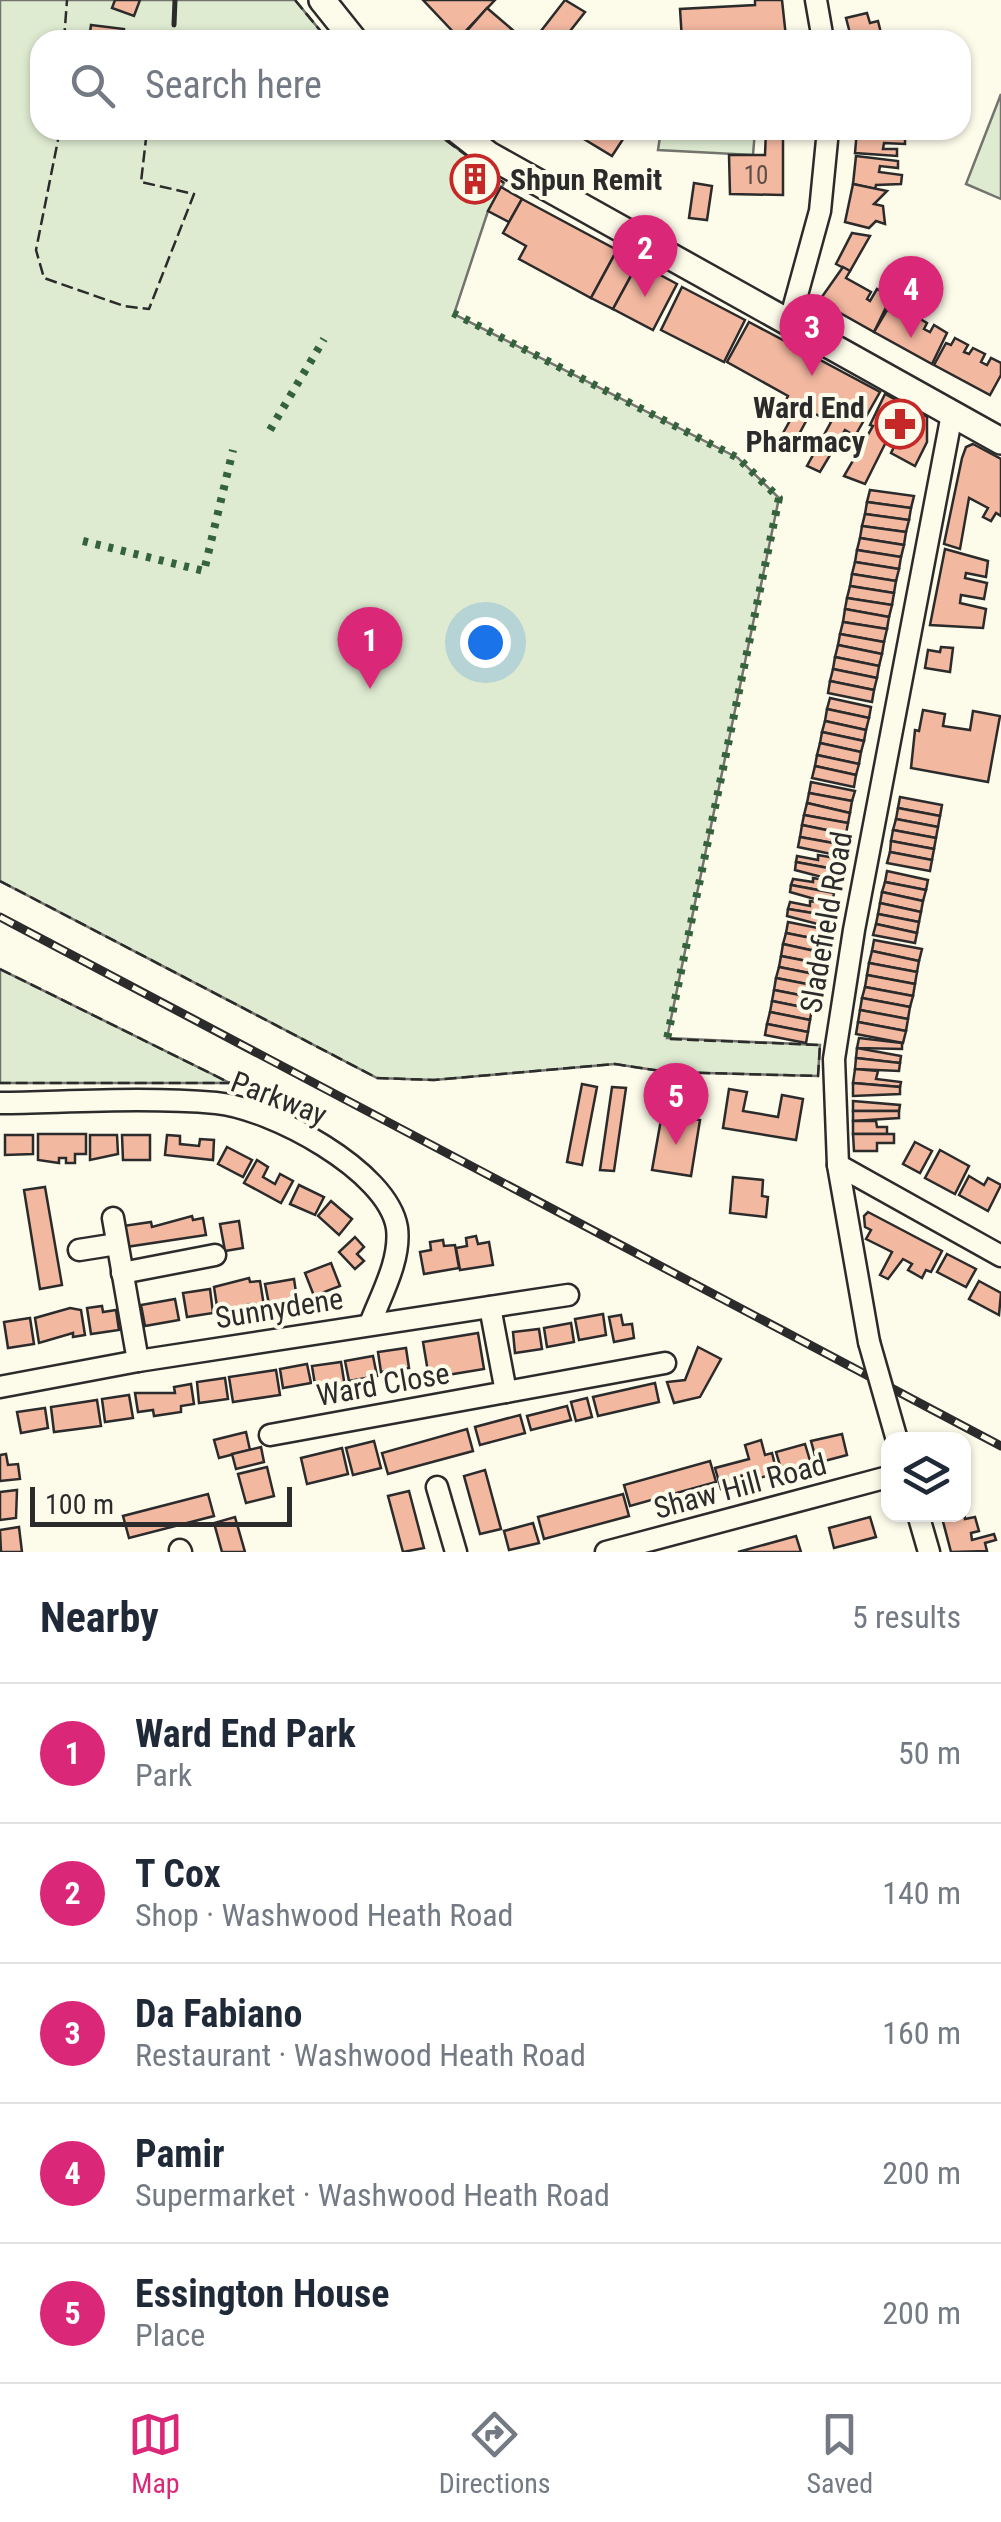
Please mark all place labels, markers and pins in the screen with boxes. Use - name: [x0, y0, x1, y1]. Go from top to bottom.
- building icon: Shpun Remit: [449, 153, 501, 205]
- place label: Shpun Remit: [510, 162, 662, 197]
- pin: 2: [612, 214, 678, 297]
- pin: 4: [878, 255, 944, 338]
- pin: 3: [780, 294, 844, 376]
- place label: Ward End Pharmacy: [746, 390, 866, 459]
- pharmacy icon: Ward End Pharmacy: [874, 398, 926, 450]
- pin: 1: [338, 606, 402, 689]
- pin: 5: [644, 1062, 708, 1145]

